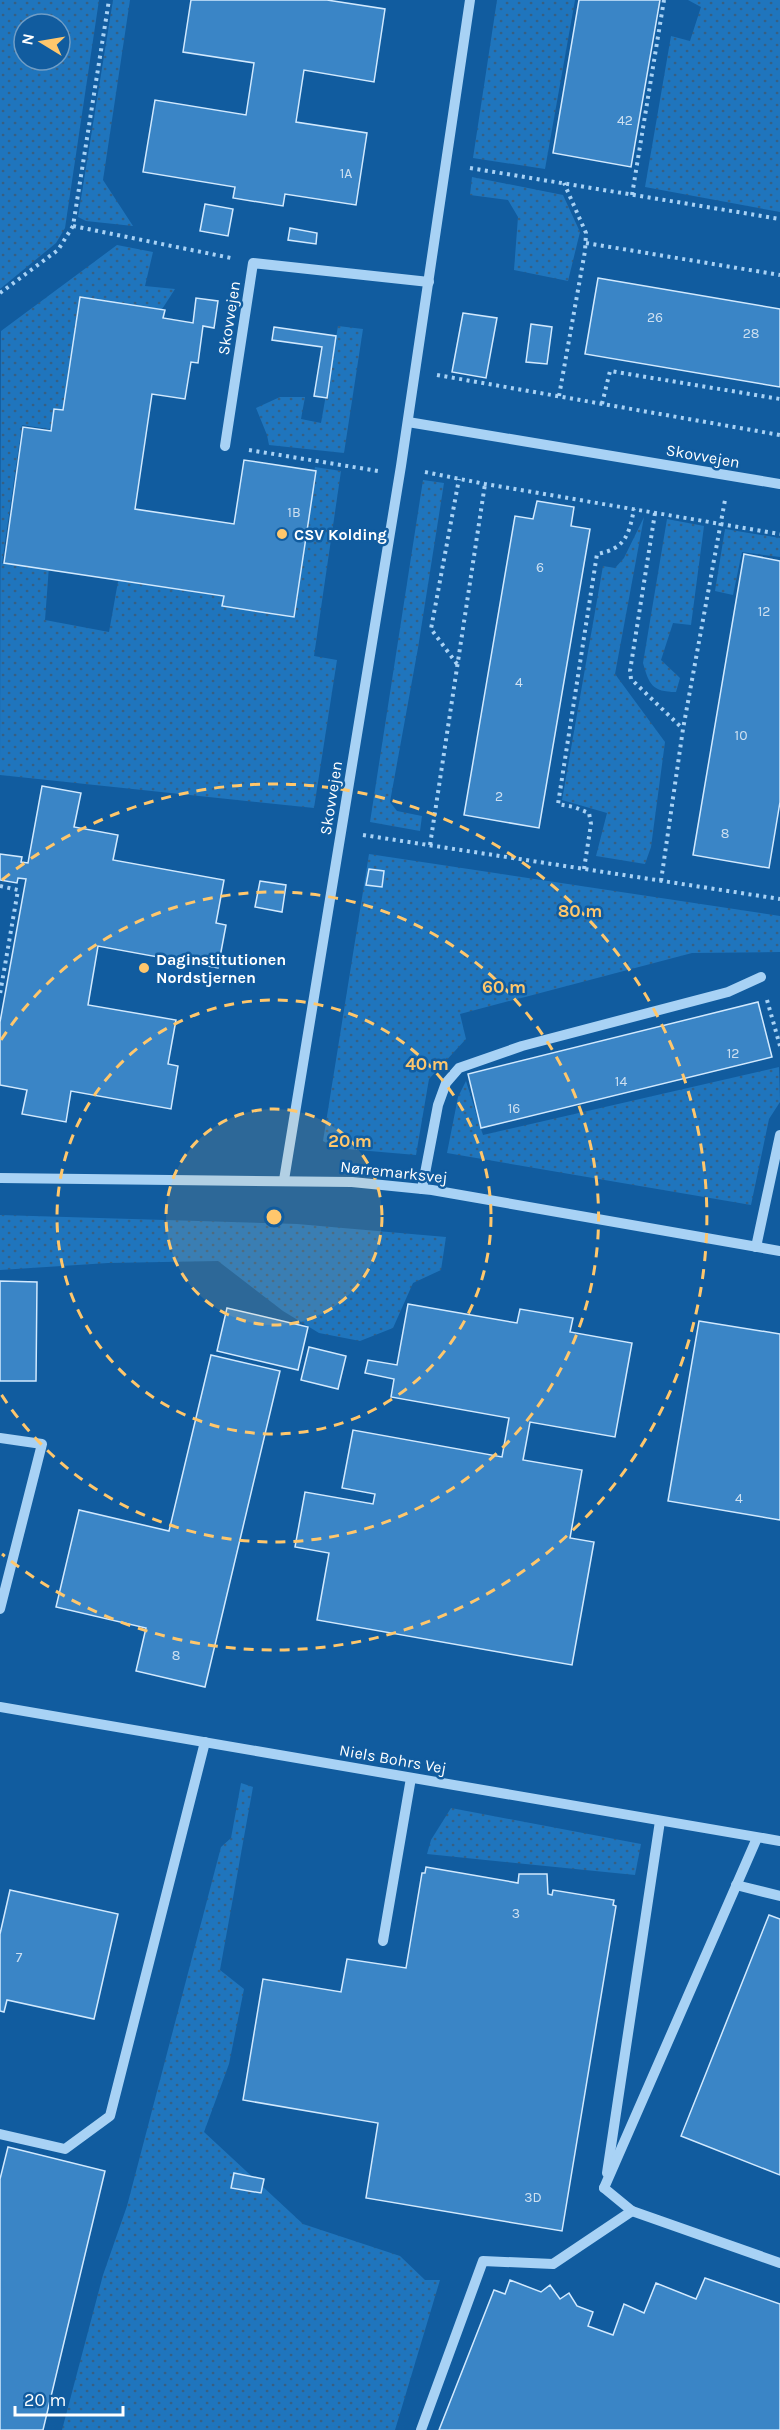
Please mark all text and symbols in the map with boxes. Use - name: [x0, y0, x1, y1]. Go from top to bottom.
- north arrow: [12, 12, 72, 72]
- text: N: [17, 32, 38, 47]
- house number: 42: [617, 112, 633, 129]
- house number: 1A: [340, 165, 352, 182]
- street label: Skovvejen: [214, 280, 244, 356]
- house number: 26: [647, 309, 663, 326]
- house number: 28: [743, 325, 759, 342]
- street label: Skovvejen: [665, 440, 741, 472]
- house number: 1B: [287, 504, 301, 521]
- place label: CSV Kolding: [294, 525, 387, 544]
- marker: CSV Kolding: [275, 527, 289, 541]
- house number: 6: [536, 559, 544, 576]
- house number: 12: [758, 603, 770, 620]
- house number: 4: [515, 674, 523, 691]
- house number: 10: [735, 727, 747, 744]
- street label: Skovvejen: [316, 760, 346, 836]
- house number: 2: [495, 788, 503, 805]
- house number: 8: [721, 825, 729, 842]
- text: 80 m: [558, 900, 602, 922]
- place label: Daginstitutionen Nordstjernen: [156, 950, 286, 987]
- marker: Daginstitutionen Nordstjernen: [137, 961, 151, 975]
- text: 60 m: [482, 976, 526, 998]
- house number: 12: [727, 1045, 739, 1062]
- text: 40 m: [405, 1053, 449, 1075]
- house number: 14: [615, 1073, 627, 1090]
- house number: 16: [508, 1100, 520, 1117]
- text: 20 m: [328, 1130, 372, 1152]
- street label: Nørremarksvej: [339, 1157, 449, 1187]
- centre of rings: [264, 1207, 284, 1227]
- house number: 4: [735, 1490, 743, 1507]
- house number: 8: [172, 1647, 180, 1664]
- street label: Niels Bohrs Vej: [338, 1740, 448, 1778]
- house number: 3: [512, 1905, 520, 1922]
- house number: 7: [16, 1949, 23, 1966]
- house number: 3D: [524, 2189, 542, 2206]
- scale bar: [15, 2379, 123, 2417]
- text: 20 m: [24, 2389, 66, 2411]

